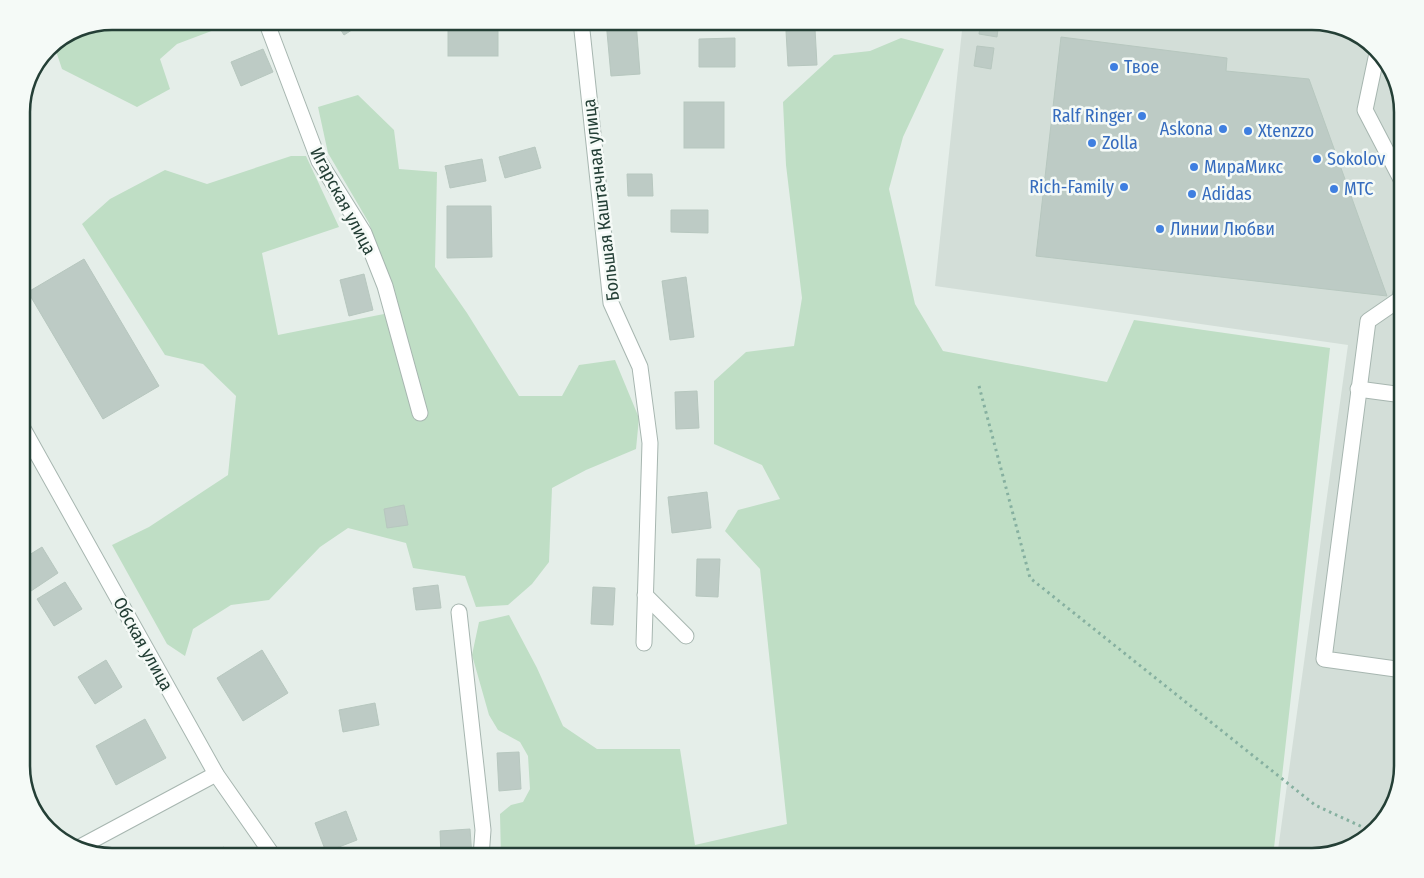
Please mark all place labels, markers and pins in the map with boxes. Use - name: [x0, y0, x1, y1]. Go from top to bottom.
- place label: Твое: [1124, 56, 1159, 78]
- marker: Твое: [1108, 61, 1120, 73]
- place label: Ralf Ringer: [1052, 105, 1133, 127]
- marker: Ralf Ringer: [1136, 110, 1148, 122]
- place label: Askona: [1160, 118, 1213, 140]
- place label: Xtenzzo: [1258, 120, 1314, 142]
- marker: Askona: [1217, 123, 1229, 135]
- marker: Xtenzzo: [1242, 125, 1254, 137]
- place label: Zolla: [1102, 132, 1138, 154]
- marker: Zolla: [1086, 137, 1098, 149]
- place label: Sokolov: [1327, 148, 1385, 170]
- marker: Sokolov: [1311, 153, 1323, 165]
- place label: МираМикс: [1204, 156, 1283, 178]
- marker: МираМикс: [1188, 161, 1200, 173]
- place label: Rich-Family: [1029, 176, 1114, 198]
- place label: МТС: [1344, 178, 1373, 200]
- marker: Rich-Family: [1118, 181, 1130, 193]
- place label: Adidas: [1202, 183, 1252, 205]
- marker: МТС: [1328, 183, 1340, 195]
- marker: Adidas: [1186, 188, 1198, 200]
- place label: Линии Любви: [1170, 218, 1275, 240]
- marker: Линии Любви: [1154, 223, 1166, 235]

